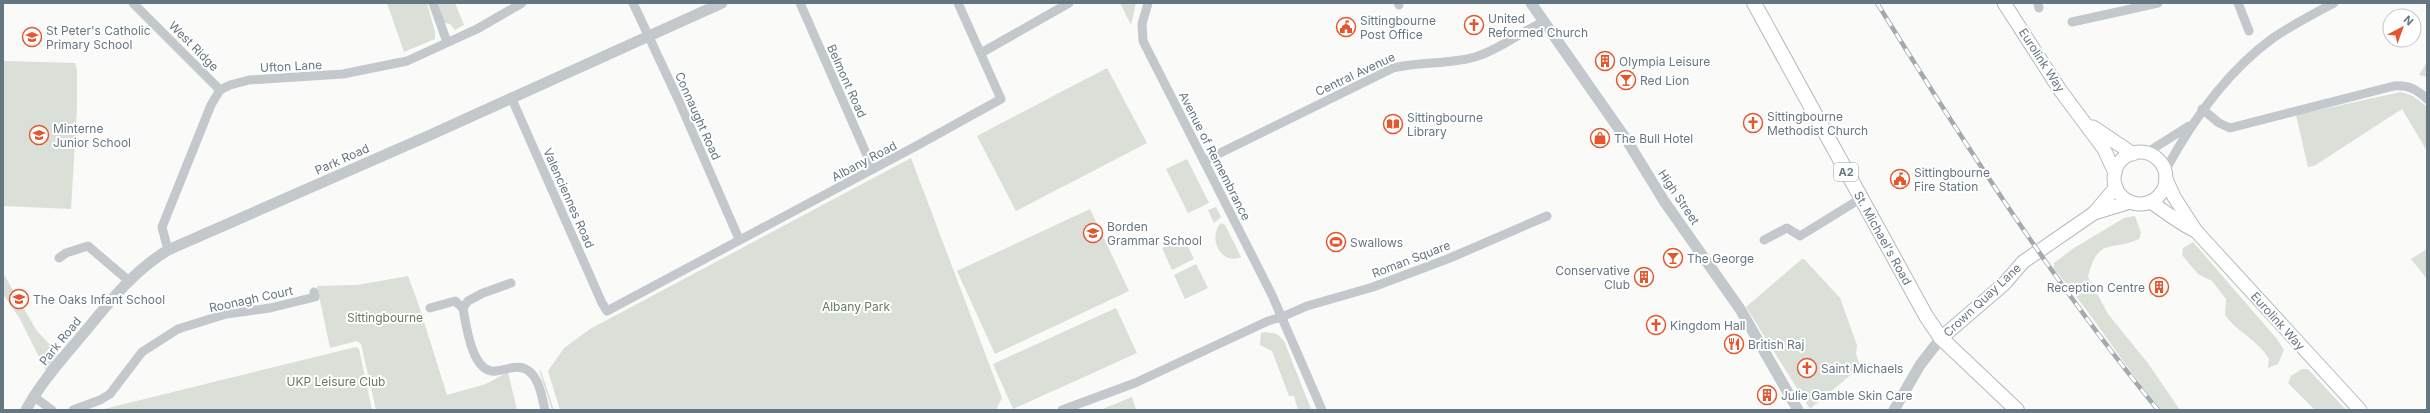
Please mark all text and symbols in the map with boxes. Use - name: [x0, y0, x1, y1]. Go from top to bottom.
- north arrow: [2382, 8, 2422, 48]
- place label: United Reformed Church: [1488, 11, 1588, 40]
- text: N: [2401, 12, 2416, 28]
- place label: Sittingbourne Post Office: [1360, 13, 1436, 42]
- church icon: United Reformed Church: [1463, 14, 1485, 36]
- public building icon: Sittingbourne Post Office: [1335, 16, 1357, 38]
- street label: West Ridge: [166, 18, 222, 74]
- place label: St Peter's Catholic Primary School: [46, 23, 151, 52]
- street label: Eurolink Way: [2016, 25, 2068, 95]
- school or university icon: St Peter's Catholic Primary School: [21, 26, 43, 48]
- street label: Belmont Road: [824, 42, 870, 120]
- street label: Central Avenue: [1313, 49, 1397, 99]
- building icon: Olympia Leisure: [1594, 50, 1616, 72]
- place label: Olympia Leisure: [1619, 54, 1710, 69]
- street label: Ufton Lane: [260, 57, 322, 75]
- bar icon: Red Lion: [1615, 69, 1637, 91]
- street label: Connaught Road: [672, 70, 724, 162]
- place label: Red Lion: [1640, 73, 1689, 88]
- street label: Avenue of Remembrance: [1176, 89, 1254, 223]
- place label: Sittingbourne Methodist Church: [1767, 109, 1868, 138]
- place label: Sittingbourne Library: [1407, 110, 1483, 139]
- church icon: Sittingbourne Methodist Church: [1742, 112, 1764, 134]
- library icon: Sittingbourne Library: [1382, 113, 1404, 135]
- place label: Minterne Junior School: [53, 121, 131, 150]
- school or university icon: Minterne Junior School: [28, 124, 50, 146]
- shop icon: The Bull Hotel: [1589, 127, 1611, 149]
- place label: The Bull Hotel: [1614, 131, 1693, 146]
- street label: Albany Road: [829, 138, 899, 184]
- street label: Park Road: [312, 140, 372, 178]
- street label: Valenciennes Road: [540, 146, 598, 250]
- road number: A2: [1834, 163, 1858, 181]
- place label: Sittingbourne Fire Station: [1914, 165, 1990, 194]
- street label: High Street: [1655, 166, 1703, 228]
- public building icon: Sittingbourne Fire Station: [1889, 168, 1911, 190]
- street label: St. Michael's Road: [1851, 188, 1915, 288]
- place label: Borden Grammar School: [1107, 219, 1202, 248]
- school or university icon: Borden Grammar School: [1082, 222, 1104, 244]
- sports icon: Swallows: [1325, 231, 1347, 253]
- place label: Swallows: [1350, 235, 1403, 250]
- street label: Roman Square: [1370, 237, 1452, 281]
- bar icon: The George: [1662, 247, 1684, 269]
- place label: The George: [1687, 251, 1754, 266]
- street label: Crown Quay Lane: [1940, 260, 2024, 340]
- place label: Conservative Club: [1555, 263, 1630, 292]
- building icon: Conservative Club: [1633, 266, 1655, 288]
- building icon: Reception Centre: [2148, 276, 2170, 298]
- place label: Reception Centre: [2047, 280, 2145, 295]
- street label: Roonagh Court: [208, 283, 294, 315]
- school or university icon: The Oaks Infant School: [8, 288, 30, 310]
- street label: Eurolink Way: [2248, 289, 2308, 353]
- place label: The Oaks Infant School: [33, 292, 165, 307]
- park label: Albany Park: [822, 299, 890, 314]
- park label: Sittingbourne: [347, 310, 423, 325]
- street label: Park Road: [36, 314, 84, 368]
- church icon: Kingdom Hall: [1645, 314, 1667, 336]
- place label: Kingdom Hall: [1670, 318, 1746, 333]
- restaurant icon: British Raj: [1723, 333, 1745, 355]
- place label: British Raj: [1748, 337, 1805, 352]
- church icon: Saint Michaels: [1796, 357, 1818, 379]
- place label: Saint Michaels: [1821, 361, 1903, 376]
- park label: UKP Leisure Club: [287, 374, 385, 389]
- building icon: Julie Gamble Skin Care: [1756, 384, 1778, 406]
- place label: Julie Gamble Skin Care: [1781, 388, 1912, 403]

